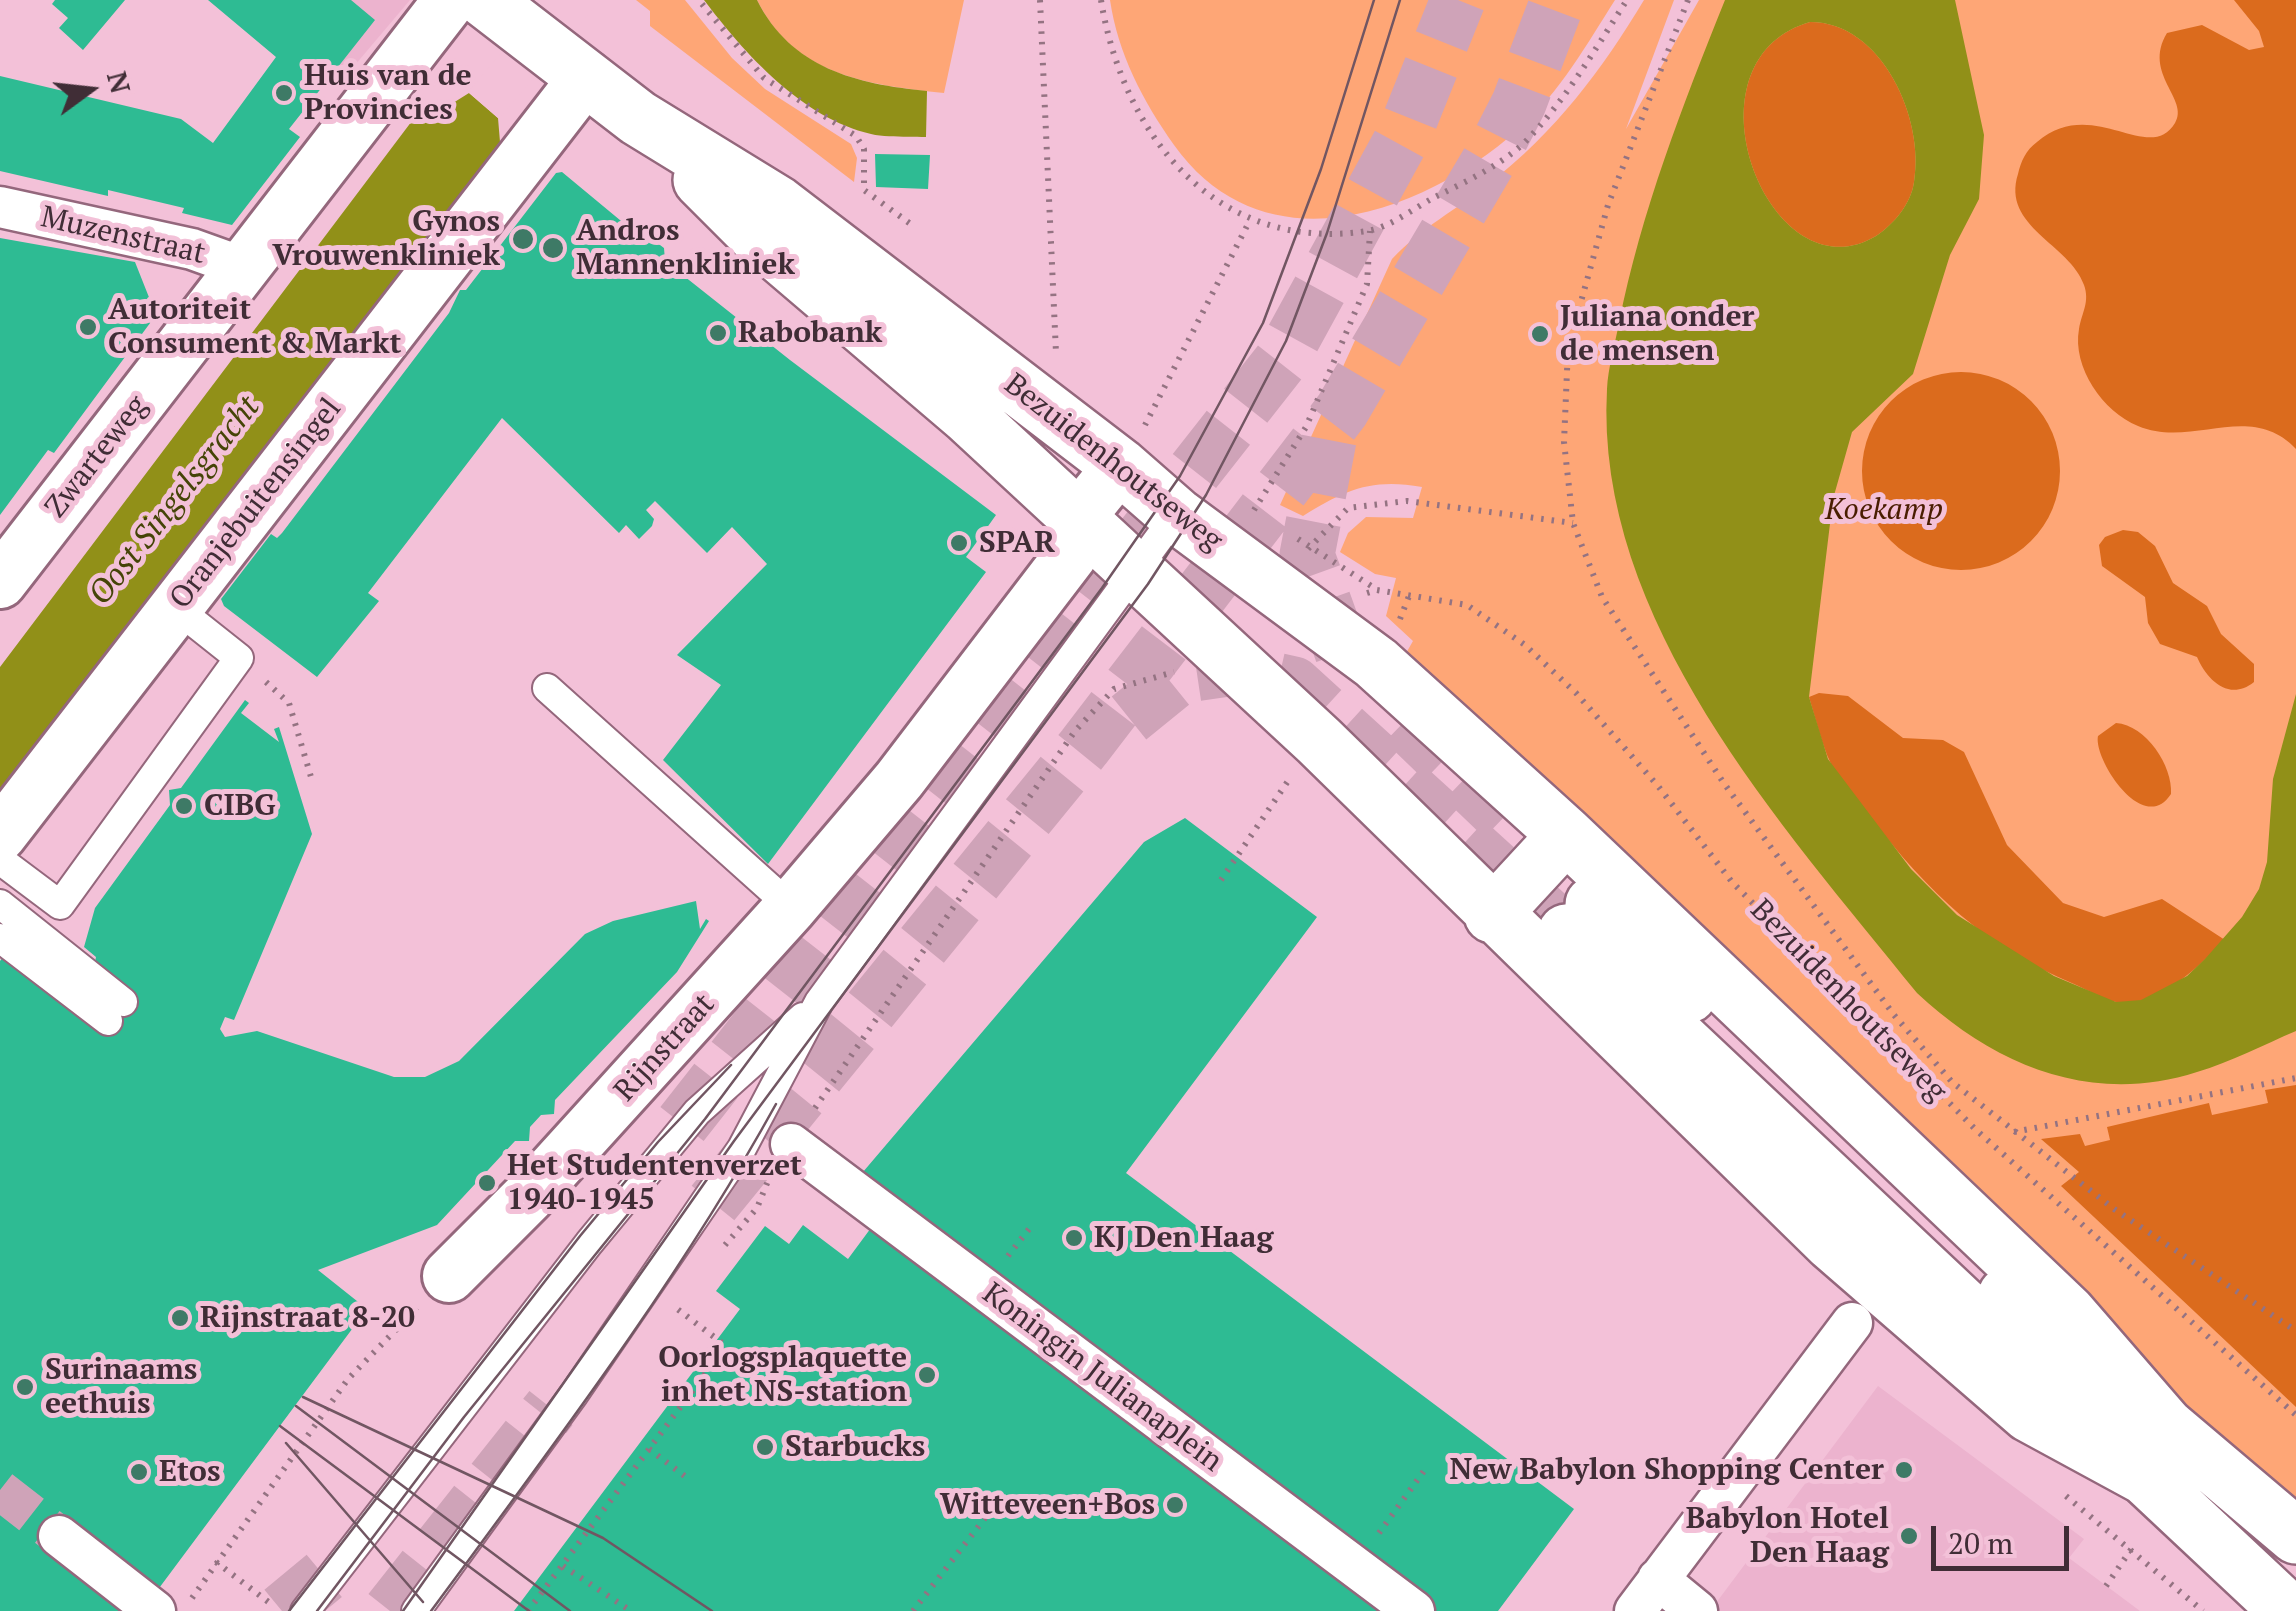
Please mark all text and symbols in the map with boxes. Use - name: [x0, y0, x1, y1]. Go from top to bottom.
- north arrow: [40, 40, 140, 140]
- place label: Huis van de Provincies: [304, 58, 472, 128]
- text: N: [99, 67, 140, 97]
- marker: Huis van de Provincies: [273, 82, 295, 104]
- street label: Muzenstraat: [37, 200, 209, 272]
- place label: Gynos Vrouwenkliniek: [272, 204, 500, 274]
- place label: Andros Mannenkliniek: [576, 213, 795, 284]
- marker: Gynos Vrouwenkliniek: [510, 226, 536, 252]
- marker: Andros Mannenkliniek: [540, 235, 566, 261]
- place label: Autoriteit Consument & Markt: [108, 292, 401, 362]
- place label: Juliana onder de mensen: [1560, 299, 1755, 370]
- place label: Rabobank: [738, 315, 882, 351]
- marker: Autoriteit Consument & Markt: [77, 316, 99, 338]
- marker: Rabobank: [707, 322, 729, 344]
- marker: Juliana onder de mensen: [1529, 323, 1551, 345]
- street label: Bezuidenhoutseweg: [997, 367, 1229, 559]
- street label: Zwarteweg: [38, 389, 156, 525]
- water label: Oost Singelsgracht: [82, 389, 268, 613]
- street label: Oranjebuitensingel: [163, 392, 349, 616]
- park label: Koekamp: [1825, 492, 1943, 528]
- place label: SPAR: [979, 525, 1055, 561]
- marker: SPAR: [948, 532, 970, 554]
- place label: CIBG: [204, 788, 275, 824]
- marker: CIBG: [173, 795, 195, 817]
- street label: Bezuidenhoutseweg: [1742, 893, 1954, 1109]
- street label: Rijnstraat: [608, 987, 722, 1109]
- place label: Het Studentenverzet 1940-1945: [507, 1148, 802, 1218]
- marker: Het Studentenverzet 1940-1945: [476, 1172, 498, 1194]
- place label: KJ Den Haag: [1094, 1220, 1273, 1256]
- marker: KJ Den Haag: [1063, 1227, 1085, 1249]
- street label: Koningin Julianaplein: [975, 1276, 1229, 1480]
- place label: Rijnstraat 8-20: [200, 1300, 415, 1336]
- marker: Rijnstraat 8-20: [169, 1307, 191, 1329]
- place label: Oorlogsplaquette in het NS-station: [658, 1340, 907, 1410]
- place label: Surinaams eethuis: [45, 1352, 197, 1422]
- marker: Oorlogsplaquette in het NS-station: [916, 1364, 938, 1386]
- marker: Surinaams eethuis: [14, 1376, 36, 1398]
- place label: Starbucks: [785, 1429, 925, 1465]
- marker: Starbucks: [754, 1436, 776, 1458]
- place label: New Babylon Shopping Center: [1450, 1452, 1884, 1488]
- place label: Etos: [159, 1454, 220, 1490]
- marker: New Babylon Shopping Center: [1893, 1459, 1915, 1481]
- marker: Etos: [128, 1461, 150, 1483]
- place label: Witteveen+Bos: [940, 1487, 1155, 1523]
- marker: Witteveen+Bos: [1164, 1494, 1186, 1516]
- place label: Babylon Hotel Den Haag: [1686, 1501, 1889, 1572]
- scale bar: [1936, 1506, 2074, 1568]
- text: 20 m: [1948, 1523, 2013, 1563]
- marker: Babylon Hotel Den Haag: [1898, 1525, 1920, 1547]

